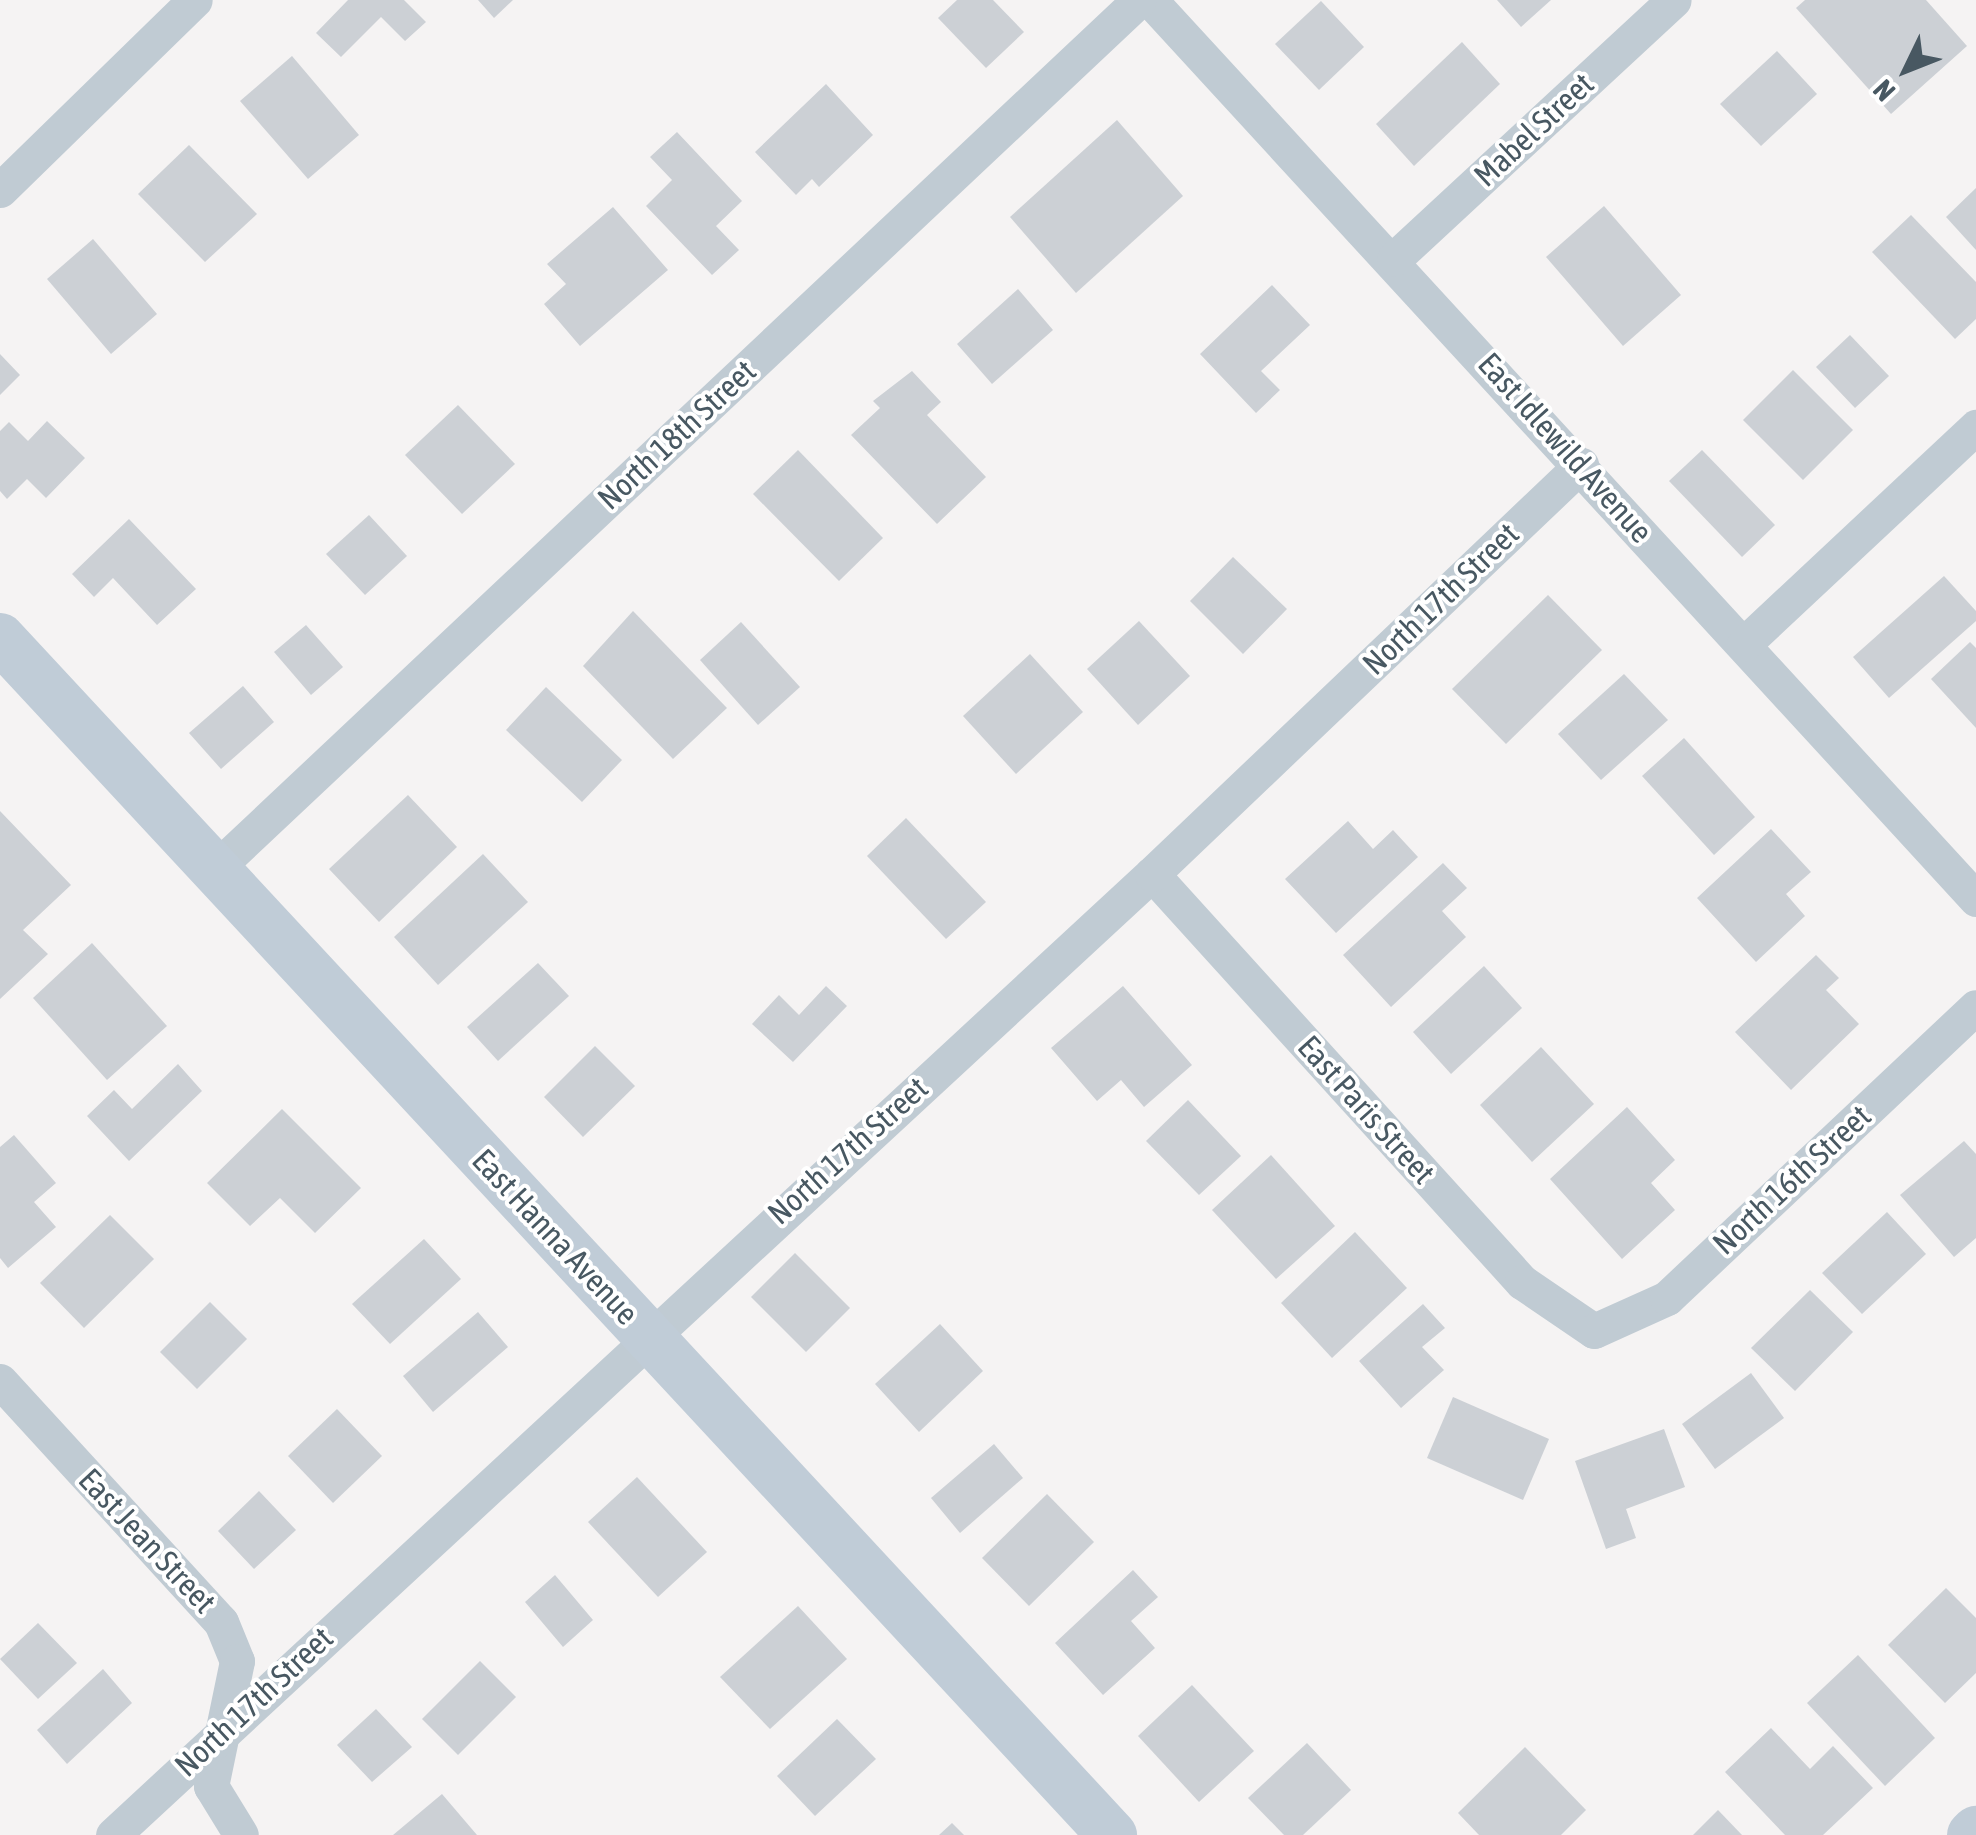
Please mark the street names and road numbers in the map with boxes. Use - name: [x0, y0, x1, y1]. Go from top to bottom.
- street label: Mabel Street: [1466, 65, 1602, 195]
- street label: East Idlewild Avenue: [1470, 345, 1660, 551]
- street label: North 18th Street: [590, 352, 764, 518]
- street label: North 17th Street: [1355, 515, 1527, 683]
- street label: East Paris Street: [1289, 1028, 1443, 1192]
- street label: North 17th Street: [760, 1069, 936, 1233]
- street label: North 16th Street: [1705, 1097, 1879, 1263]
- street label: East Hanna Avenue: [464, 1141, 646, 1333]
- street label: East Jean Street: [70, 1461, 224, 1621]
- street label: North 17th Street: [167, 1619, 341, 1785]

